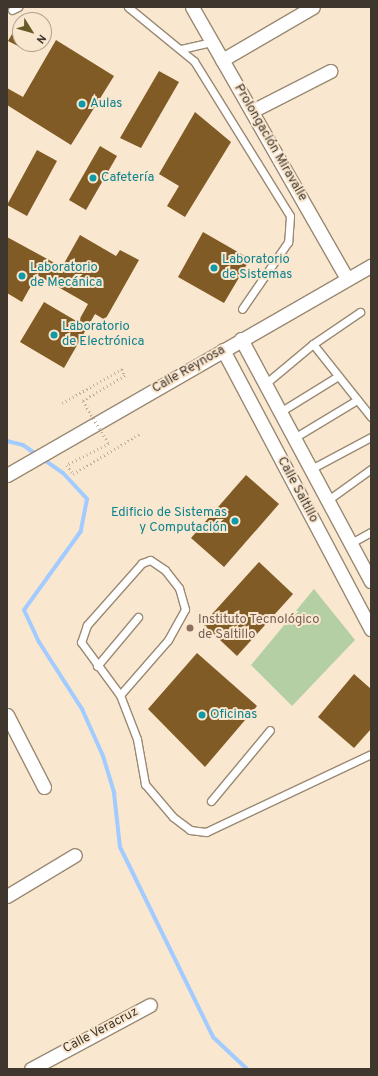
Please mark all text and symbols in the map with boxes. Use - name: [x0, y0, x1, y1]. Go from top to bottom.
- north arrow: [12, 12, 52, 52]
- text: N: [33, 31, 49, 46]
- street label: Prolongación Miravalle: [230, 82, 310, 204]
- place label: Aulas: [90, 96, 122, 112]
- marker: Aulas: [77, 99, 87, 109]
- place label: Cafetería: [101, 170, 154, 186]
- marker: Cafetería: [88, 173, 98, 183]
- place label: Laboratorio de Sistemas: [222, 253, 292, 284]
- place label: Laboratorio de Mecánica: [30, 261, 102, 292]
- marker: Laboratorio de Sistemas: [209, 263, 219, 273]
- marker: Laboratorio de Mecánica: [17, 271, 27, 281]
- place label: Laboratorio de Electrónica: [62, 320, 144, 351]
- marker: Laboratorio de Electrónica: [49, 330, 59, 340]
- street label: Calle Reynosa: [150, 343, 228, 397]
- street label: Calle Saltillo: [273, 454, 321, 526]
- place label: Edificio de Sistemas y Computación: [111, 506, 227, 537]
- marker: Edificio de Sistemas y Computación: [230, 516, 240, 526]
- place label: Instituto Tecnológico de Saltillo: [198, 613, 320, 644]
- marker: Instituto Tecnológico de Saltillo: [185, 623, 195, 633]
- place label: Oficinas: [210, 707, 257, 723]
- marker: Oficinas: [197, 710, 207, 720]
- street label: Calle Veracruz: [60, 1004, 142, 1058]

